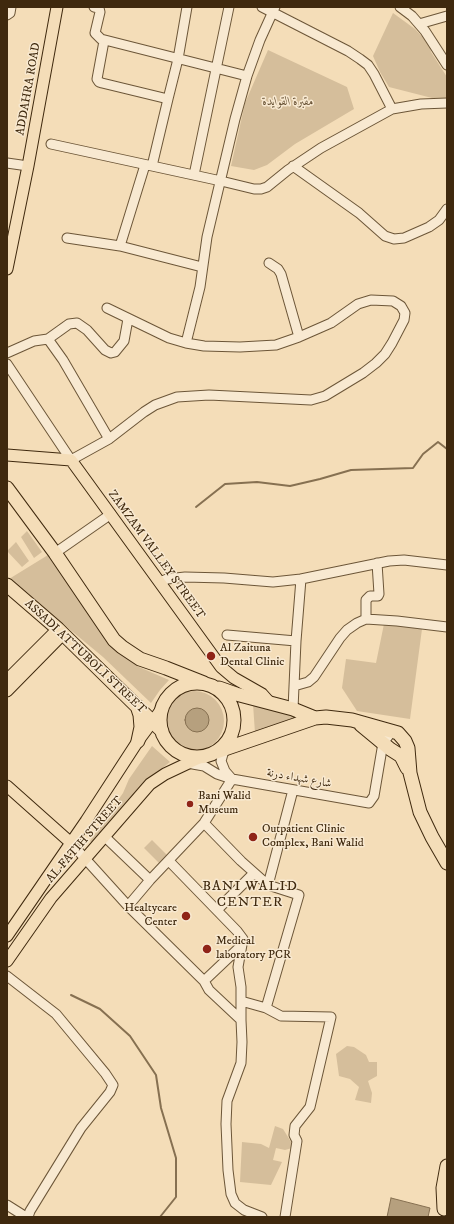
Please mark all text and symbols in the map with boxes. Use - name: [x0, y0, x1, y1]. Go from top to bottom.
- street label: ADDAHRA ROAD: [14, 41, 44, 137]
- park label: مقبرة القوايدة: [262, 96, 314, 110]
- street label: ZAMZAM VALLEY STREET: [105, 488, 207, 622]
- street label: ASSADI ATTUBOLI STREET: [21, 597, 149, 717]
- place label: Al Zaituna Dental Clinic: [220, 642, 284, 670]
- marker: Al Zaituna Dental Clinic: [205, 650, 217, 662]
- street label: شارع شهداء درنة: [266, 766, 332, 792]
- place label: Bani Walid Museum: [198, 790, 251, 818]
- street label: AL FATIH STREET: [44, 794, 126, 886]
- marker: Bani Walid Museum: [185, 799, 195, 809]
- place label: Outpatient Clinic Complex, Bani Walid: [262, 823, 364, 851]
- marker: Outpatient Clinic Complex, Bani Walid: [247, 831, 259, 843]
- district label: BANI WALID CENTER: [202, 879, 298, 912]
- place label: Healtycare Center: [124, 902, 177, 930]
- marker: Healtycare Center: [180, 910, 192, 922]
- place label: Medical laboratory PCR: [216, 935, 291, 963]
- marker: Medical laboratory PCR: [201, 943, 213, 955]

